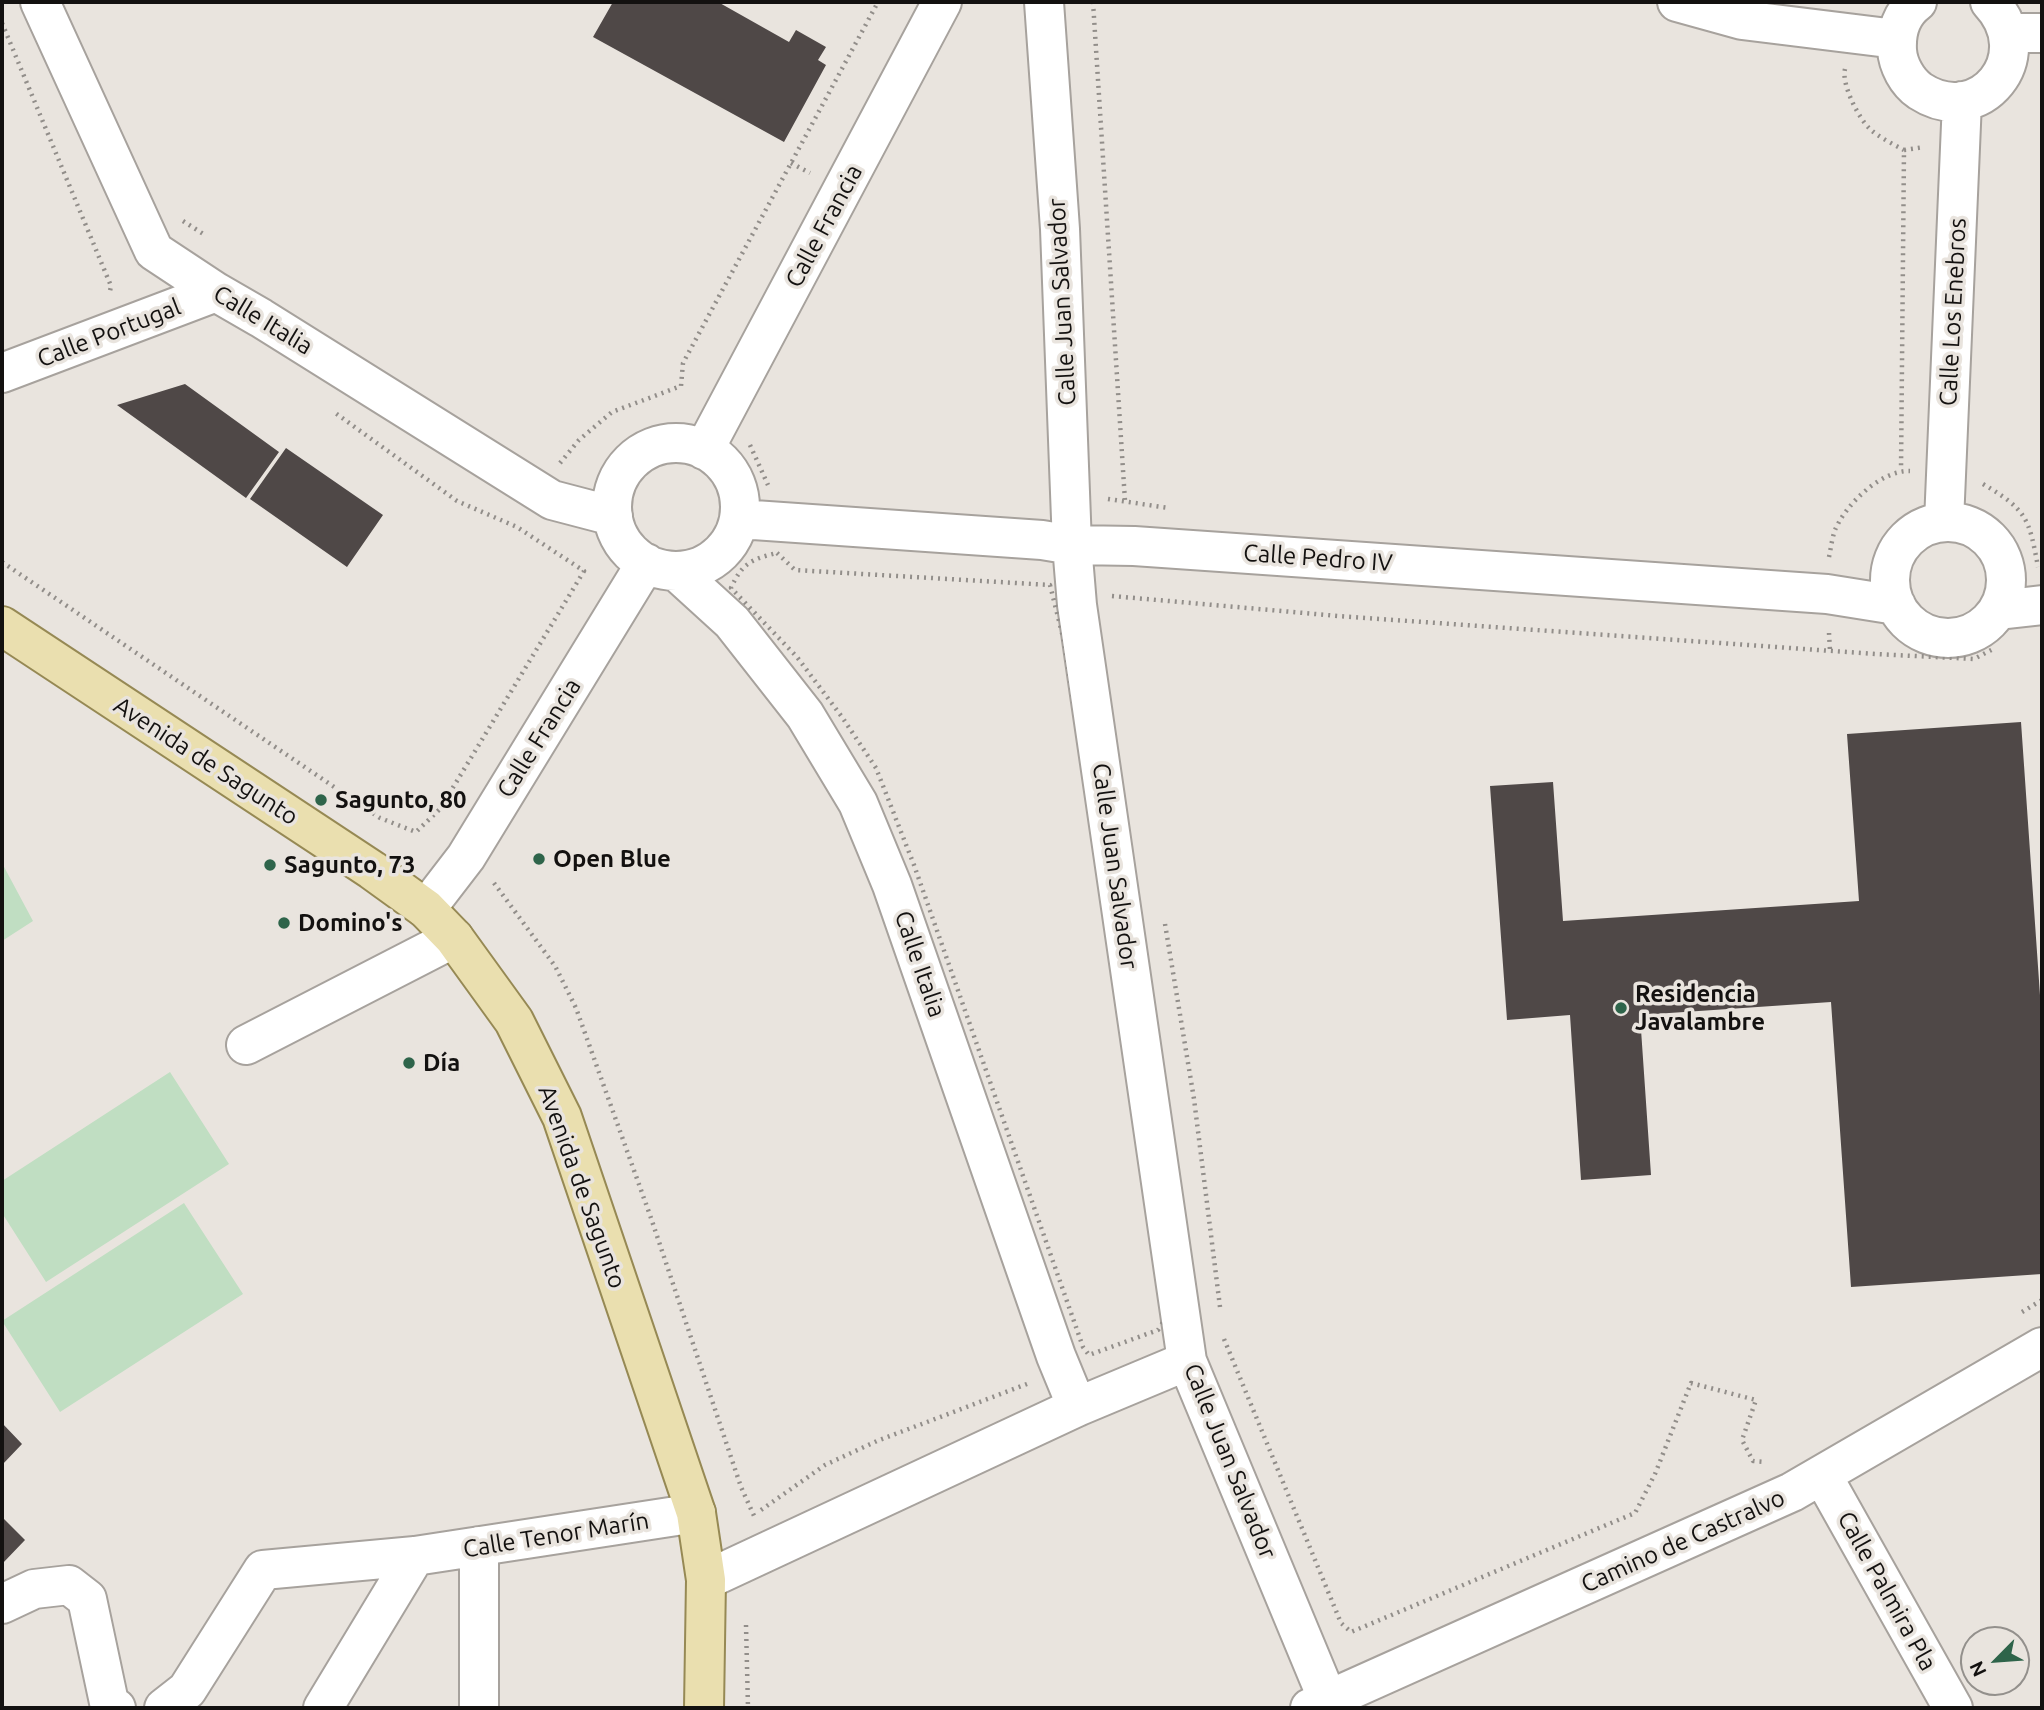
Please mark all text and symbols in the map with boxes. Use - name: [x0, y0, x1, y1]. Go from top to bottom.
- street label: Calle Francia: [780, 160, 868, 292]
- street label: Calle Juan Salvador: [1042, 197, 1082, 407]
- street label: Calle Los Enebros: [1934, 217, 1972, 407]
- street label: Calle Italia: [208, 279, 318, 361]
- street label: Calle Portugal: [33, 292, 185, 374]
- street label: Calle Pedro IV: [1242, 538, 1394, 578]
- street label: Calle Francia: [491, 673, 587, 803]
- street label: Avenida de Sagunto: [108, 691, 304, 831]
- street label: Calle Juan Salvador: [1086, 761, 1144, 971]
- place label: Sagunto, 80: [335, 786, 467, 814]
- marker: Sagunto, 80: [313, 792, 329, 808]
- place label: Open Blue: [553, 845, 671, 873]
- place label: Sagunto, 73: [284, 851, 416, 879]
- marker: Open Blue: [531, 851, 547, 867]
- marker: Sagunto, 73: [262, 857, 278, 873]
- street label: Calle Italia: [888, 907, 952, 1021]
- place label: Domino's: [298, 909, 403, 937]
- marker: Domino's: [276, 915, 292, 931]
- place label: Residencia Javalambre: [1635, 980, 1765, 1036]
- marker: Residencia Javalambre: [1613, 1000, 1629, 1016]
- place label: Día: [423, 1049, 460, 1077]
- marker: Día: [401, 1055, 417, 1071]
- street label: Avenida de Sagunto: [532, 1082, 632, 1292]
- street label: Calle Juan Salvador: [1178, 1359, 1282, 1563]
- street label: Camino de Castralvo: [1577, 1483, 1789, 1599]
- street label: Calle Tenor Marín: [461, 1506, 651, 1564]
- street label: Calle Palmira Pla: [1831, 1506, 1943, 1676]
- north arrow: [1960, 1626, 2030, 1696]
- text: N: [1965, 1658, 1991, 1680]

